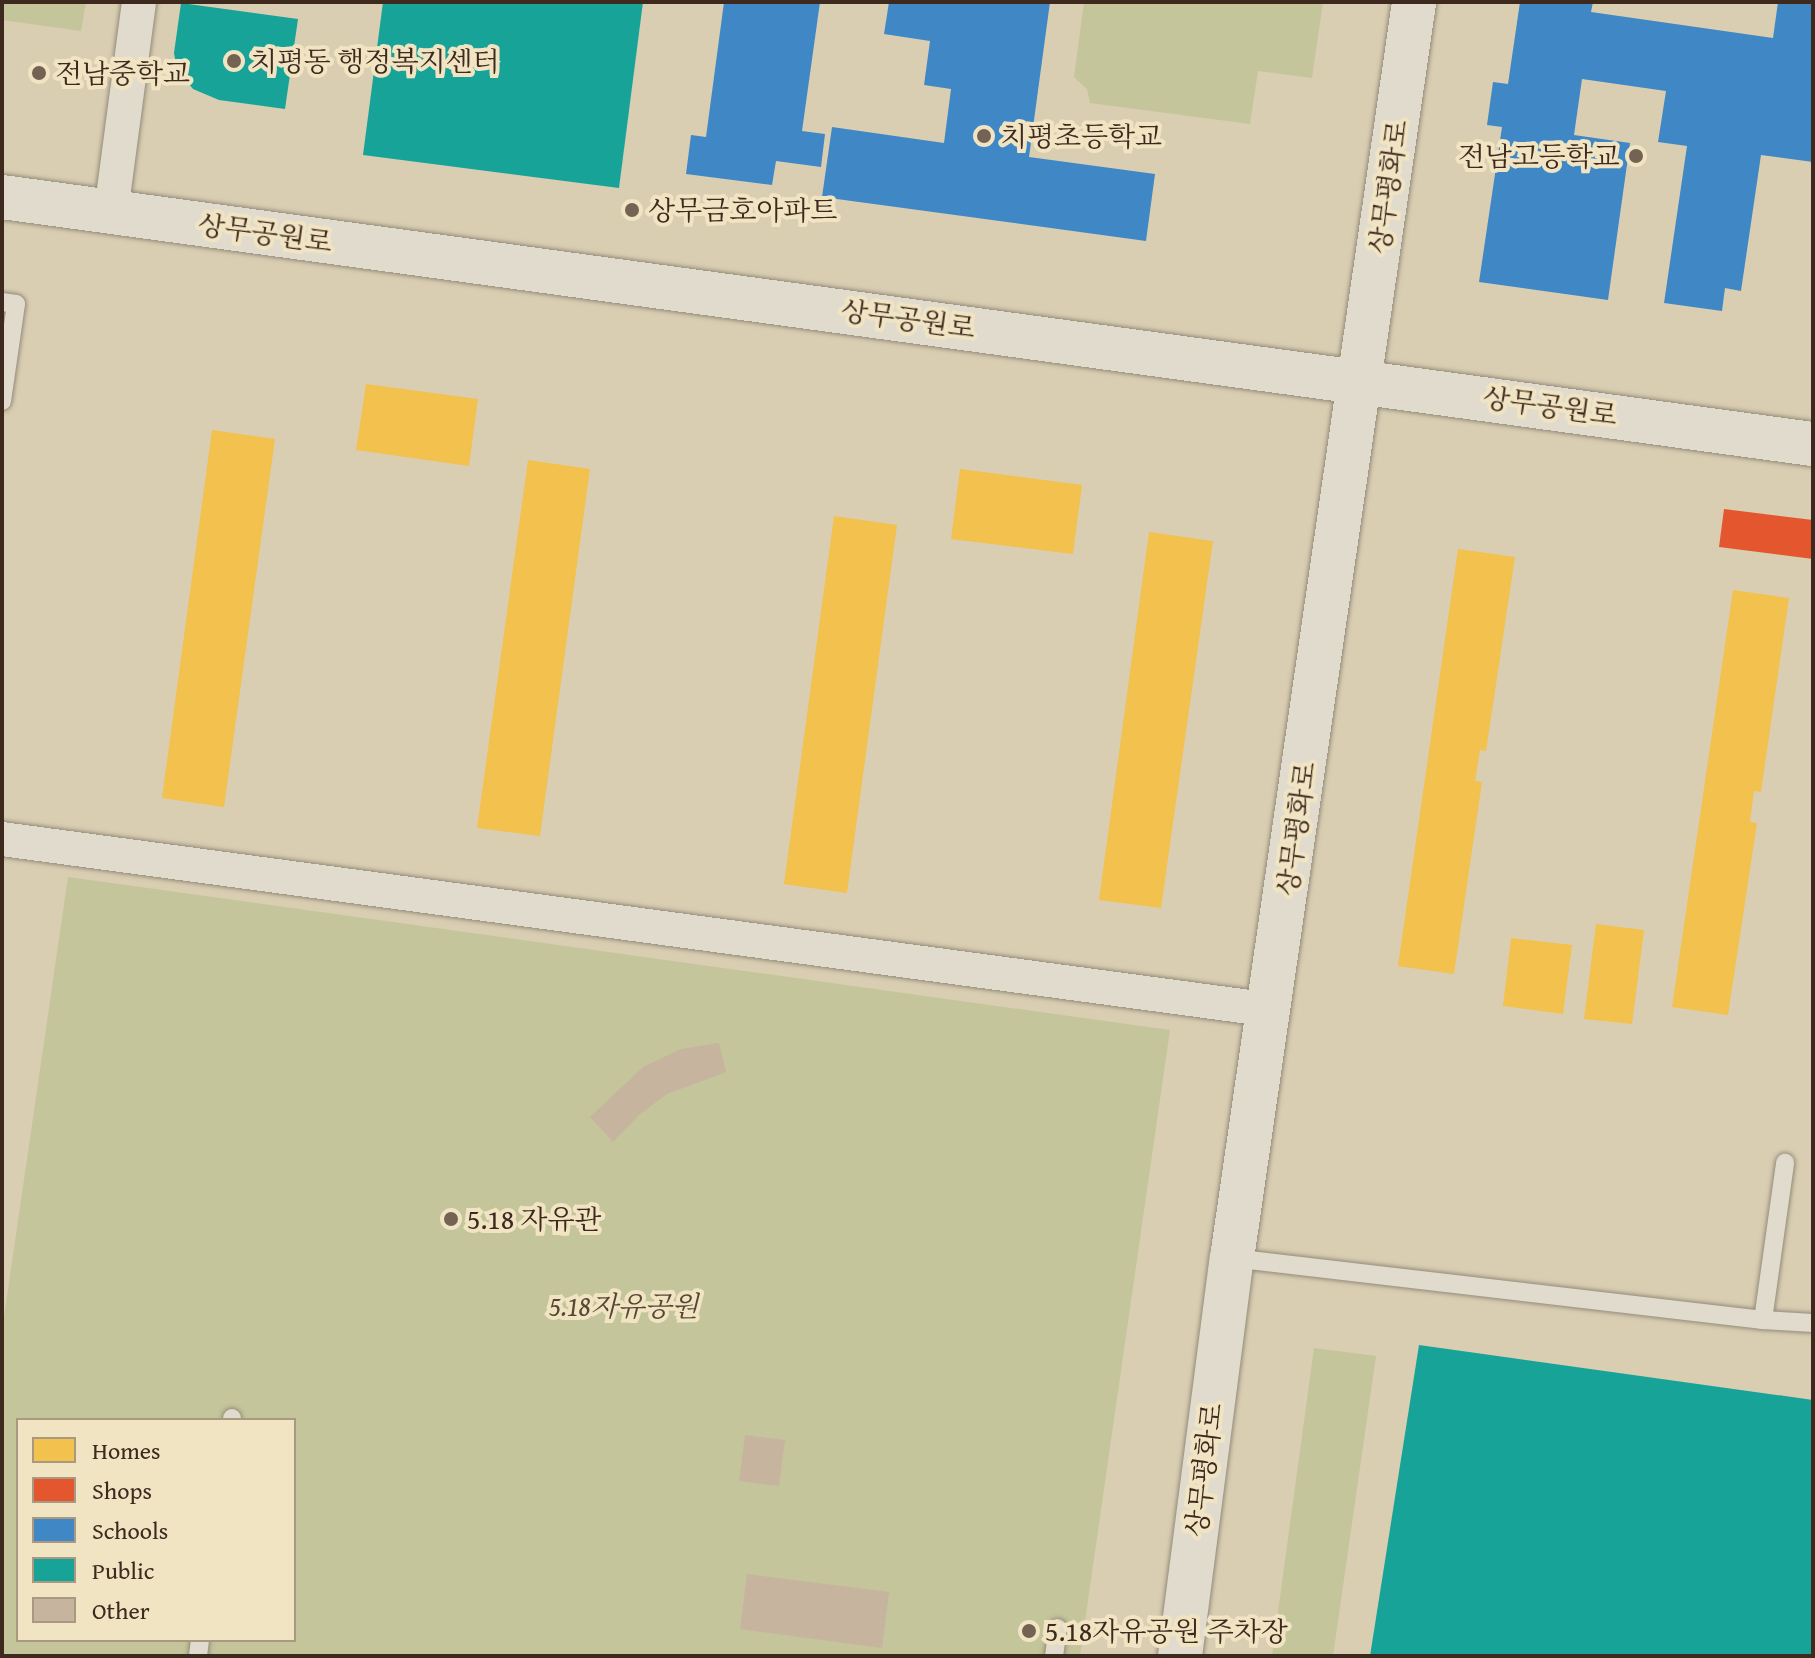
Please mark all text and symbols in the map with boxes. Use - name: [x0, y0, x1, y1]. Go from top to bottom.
- place label: 치평동 행정복지센터: [250, 44, 500, 78]
- marker: 치평동 행정복지센터: [225, 52, 243, 70]
- place label: 전남중학교: [55, 56, 190, 90]
- marker: 전남중학교: [30, 64, 48, 82]
- street label: 상무평화로: [1362, 118, 1414, 256]
- place label: 치평초등학교: [1000, 119, 1162, 153]
- marker: 치평초등학교: [975, 127, 993, 145]
- place label: 전남고등학교: [1458, 139, 1620, 173]
- marker: 전남고등학교: [1627, 147, 1645, 165]
- place label: 상무금호아파트: [648, 193, 837, 227]
- marker: 상무금호아파트: [623, 201, 641, 219]
- street label: 상무공원로: [196, 207, 334, 259]
- street label: 상무공원로: [839, 293, 977, 345]
- street label: 상무공원로: [1481, 380, 1619, 432]
- street label: 상무평화로: [1270, 760, 1322, 898]
- place label: 5.18 자유관: [467, 1202, 602, 1236]
- marker: 5.18 자유관: [442, 1210, 460, 1228]
- park label: 5.18자유공원: [549, 1289, 699, 1323]
- street label: 상무평화로: [1179, 1401, 1229, 1539]
- legend: [16, 1418, 296, 1642]
- text: Homes: [92, 1433, 161, 1468]
- text: Shops: [92, 1473, 152, 1508]
- text: Schools: [92, 1513, 168, 1548]
- text: Public: [92, 1553, 154, 1588]
- text: Other: [92, 1593, 150, 1628]
- place label: 5.18자유공원 주차장: [1045, 1614, 1288, 1648]
- marker: 5.18자유공원 주차장: [1020, 1622, 1038, 1640]

